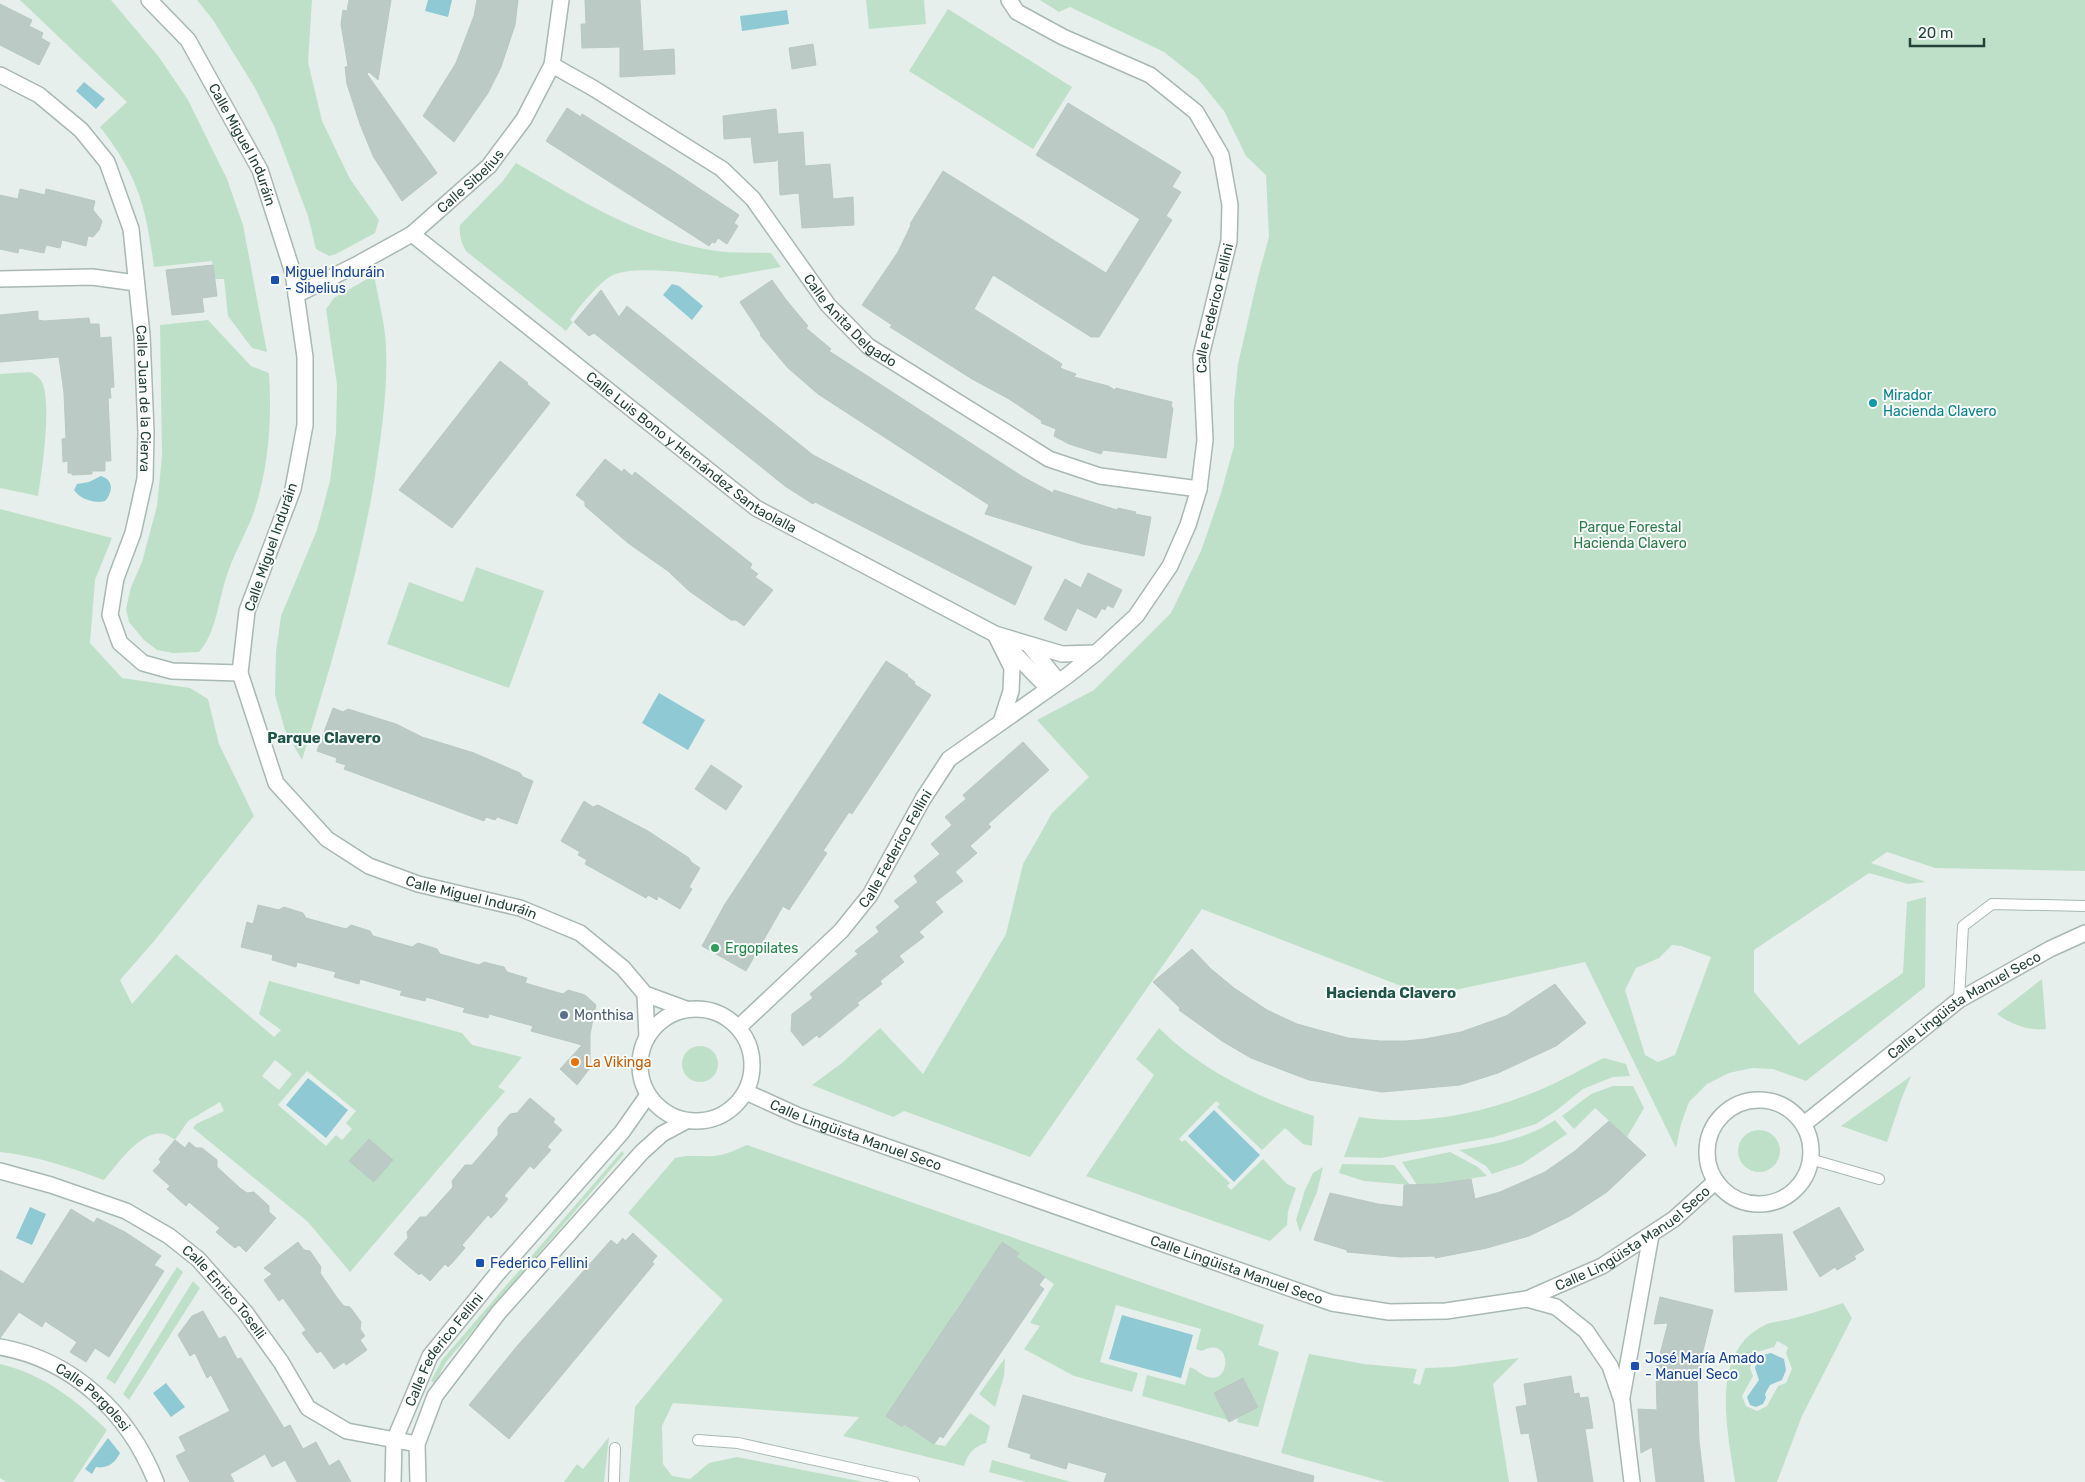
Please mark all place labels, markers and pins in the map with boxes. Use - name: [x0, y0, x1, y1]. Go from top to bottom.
- place label: Miguel Induráin - Sibelius: [285, 264, 385, 297]
- marker: Miguel Induráin - Sibelius: [269, 274, 281, 286]
- place label: Mirador Hacienda Clavero: [1883, 387, 1997, 420]
- marker: Mirador Hacienda Clavero: [1867, 397, 1879, 409]
- place label: Ergopilates: [725, 940, 798, 957]
- marker: Ergopilates: [709, 942, 721, 954]
- place label: Monthisa: [574, 1007, 634, 1024]
- marker: Monthisa: [558, 1009, 570, 1021]
- place label: La Vikinga: [585, 1054, 651, 1071]
- marker: La Vikinga: [569, 1056, 581, 1068]
- place label: Federico Fellini: [490, 1255, 588, 1272]
- marker: Federico Fellini: [474, 1257, 486, 1269]
- place label: José María Amado - Manuel Seco: [1645, 1350, 1765, 1383]
- marker: José María Amado - Manuel Seco: [1629, 1360, 1641, 1372]

